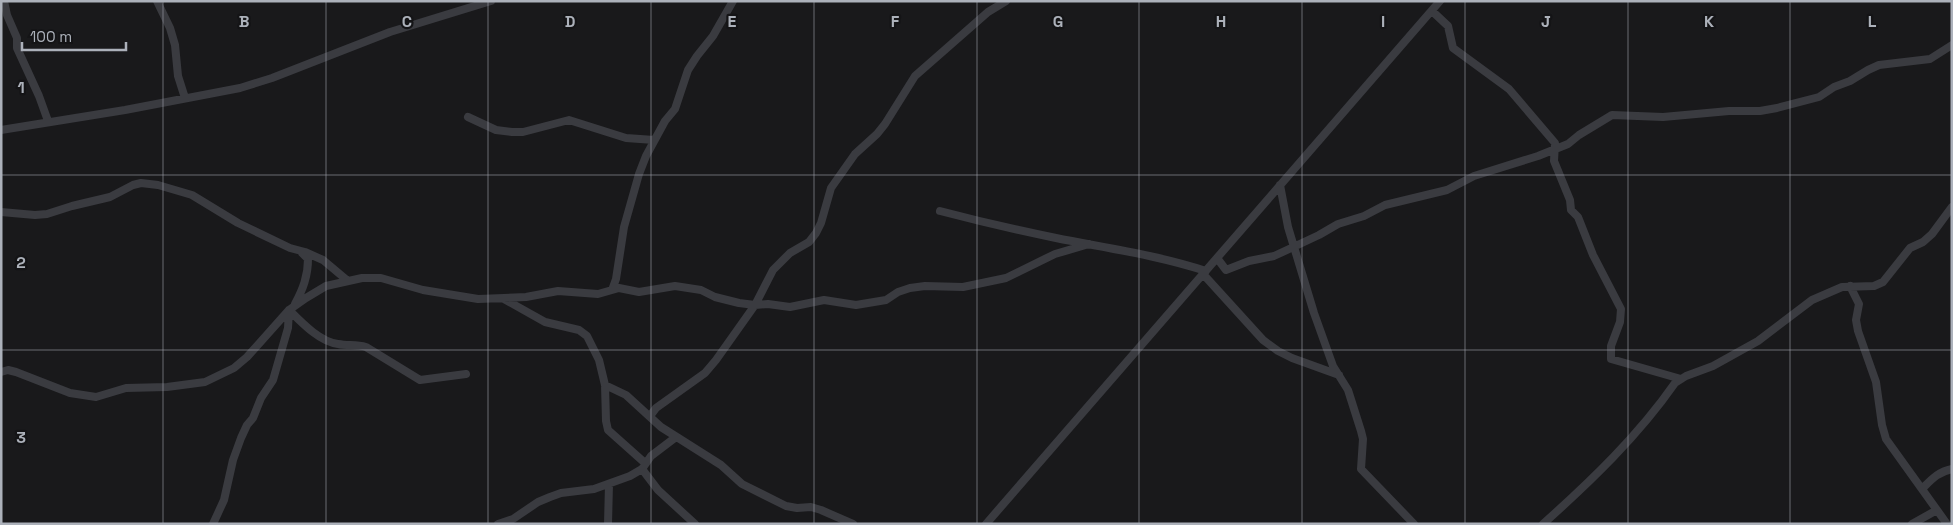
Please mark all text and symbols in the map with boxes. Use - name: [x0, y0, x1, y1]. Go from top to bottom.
- text: B: [239, 11, 249, 32]
- text: C: [402, 11, 412, 32]
- text: D: [565, 11, 575, 32]
- text: E: [728, 11, 737, 32]
- text: F: [891, 11, 900, 32]
- text: G: [1053, 11, 1063, 32]
- text: H: [1216, 11, 1226, 32]
- text: I: [1381, 11, 1385, 32]
- text: J: [1541, 11, 1551, 32]
- text: K: [1704, 11, 1714, 32]
- text: L: [1868, 11, 1877, 32]
- scale bar: [22, 20, 126, 52]
- text: 100 m: [30, 27, 72, 46]
- text: 1: [17, 77, 25, 98]
- text: 2: [16, 252, 26, 273]
- text: 3: [16, 427, 26, 448]

